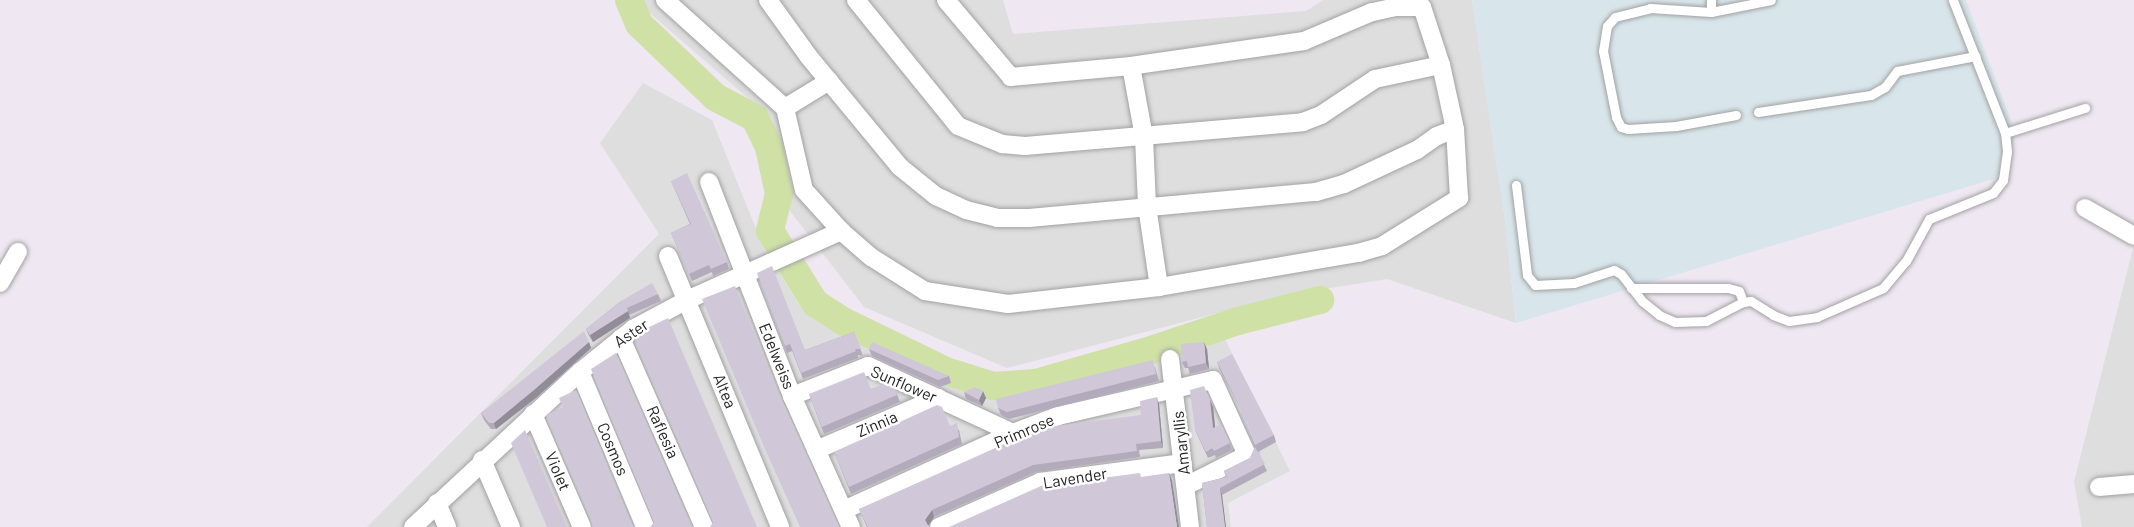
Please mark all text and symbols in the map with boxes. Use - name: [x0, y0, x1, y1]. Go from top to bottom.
- street label: Aster: [610, 315, 652, 351]
- street label: Edelweiss: [755, 320, 799, 392]
- street label: Sunflower: [868, 362, 940, 406]
- street label: Altea: [709, 371, 741, 411]
- street label: Raflesia: [643, 403, 683, 461]
- street label: Zinnia: [854, 407, 900, 441]
- street label: Primrose: [991, 410, 1057, 452]
- street label: Amaryllis: [1168, 410, 1194, 476]
- street label: Cosmos: [593, 420, 633, 478]
- street label: Violet: [541, 449, 575, 493]
- street label: Lavender: [1042, 463, 1108, 493]

